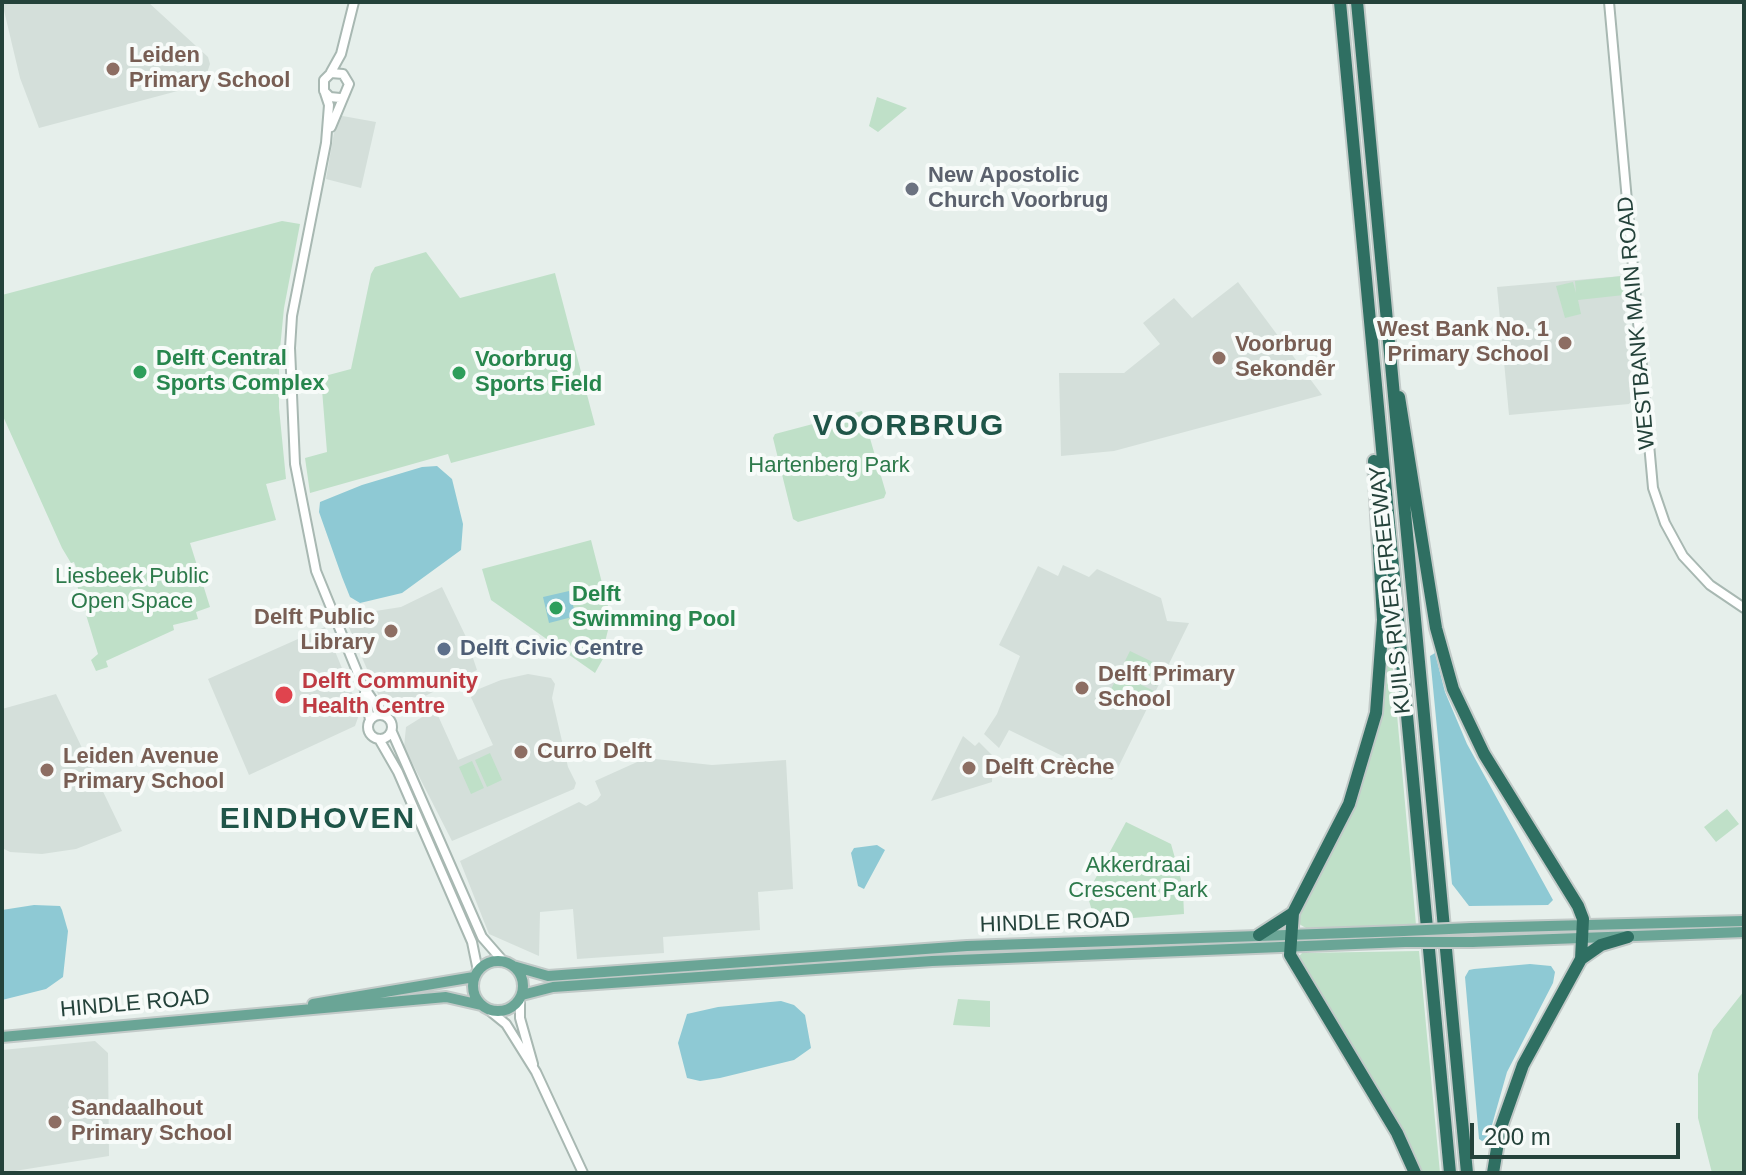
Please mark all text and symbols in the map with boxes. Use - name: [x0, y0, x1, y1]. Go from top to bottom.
- place label: Leiden Primary School: [129, 43, 290, 94]
- marker: Leiden Primary School: [104, 60, 122, 78]
- place label: New Apostolic Church Voorbrug: [928, 163, 1108, 214]
- marker: New Apostolic Church Voorbrug: [903, 180, 921, 198]
- street label: WESTBANK MAIN ROAD: [1613, 195, 1661, 451]
- place label: West Bank No. 1 Primary School: [1377, 317, 1549, 368]
- place label: Voorbrug Sekondêr: [1235, 332, 1335, 384]
- marker: West Bank No. 1 Primary School: [1556, 334, 1574, 352]
- place label: Delft Central Sports Complex: [156, 346, 325, 398]
- place label: Voorbrug Sports Field: [475, 347, 602, 398]
- marker: Voorbrug Sekondêr: [1210, 349, 1228, 367]
- marker: Delft Central Sports Complex: [131, 363, 149, 381]
- marker: Voorbrug Sports Field: [450, 364, 468, 382]
- district label: VOORBRUG: [813, 409, 1005, 445]
- park label: Hartenberg Park: [748, 453, 910, 479]
- street label: KUILS RIVER FREEWAY: [1365, 465, 1417, 715]
- park label: Liesbeek Public Open Space: [55, 564, 209, 616]
- place label: Delft Swimming Pool: [572, 582, 736, 634]
- marker: Delft Swimming Pool: [547, 599, 565, 617]
- place label: Delft Public Library: [254, 605, 375, 656]
- marker: Delft Public Library: [382, 622, 400, 640]
- place label: Delft Civic Centre: [460, 636, 643, 662]
- marker: Delft Civic Centre: [435, 640, 453, 658]
- place label: Delft Primary School: [1098, 662, 1235, 714]
- place label: Delft Community Health Centre: [302, 669, 478, 720]
- marker: Delft Primary School: [1073, 679, 1091, 697]
- marker: Delft Community Health Centre: [273, 684, 295, 706]
- place label: Curro Delft: [537, 739, 652, 765]
- marker: Curro Delft: [512, 743, 530, 761]
- place label: Leiden Avenue Primary School: [63, 744, 224, 796]
- place label: Delft Crèche: [985, 755, 1115, 781]
- marker: Delft Crèche: [960, 759, 978, 777]
- marker: Leiden Avenue Primary School: [38, 761, 56, 779]
- district label: EINDHOVEN: [220, 802, 416, 838]
- park label: Akkerdraai Crescent Park: [1068, 853, 1208, 904]
- street label: HINDLE ROAD: [979, 907, 1131, 939]
- street label: HINDLE ROAD: [59, 984, 211, 1024]
- place label: Sandaalhout Primary School: [71, 1096, 232, 1148]
- scale bar: [1474, 1107, 1684, 1157]
- marker: Sandaalhout Primary School: [46, 1113, 64, 1131]
- text: 200 m: [1484, 1123, 1551, 1150]

